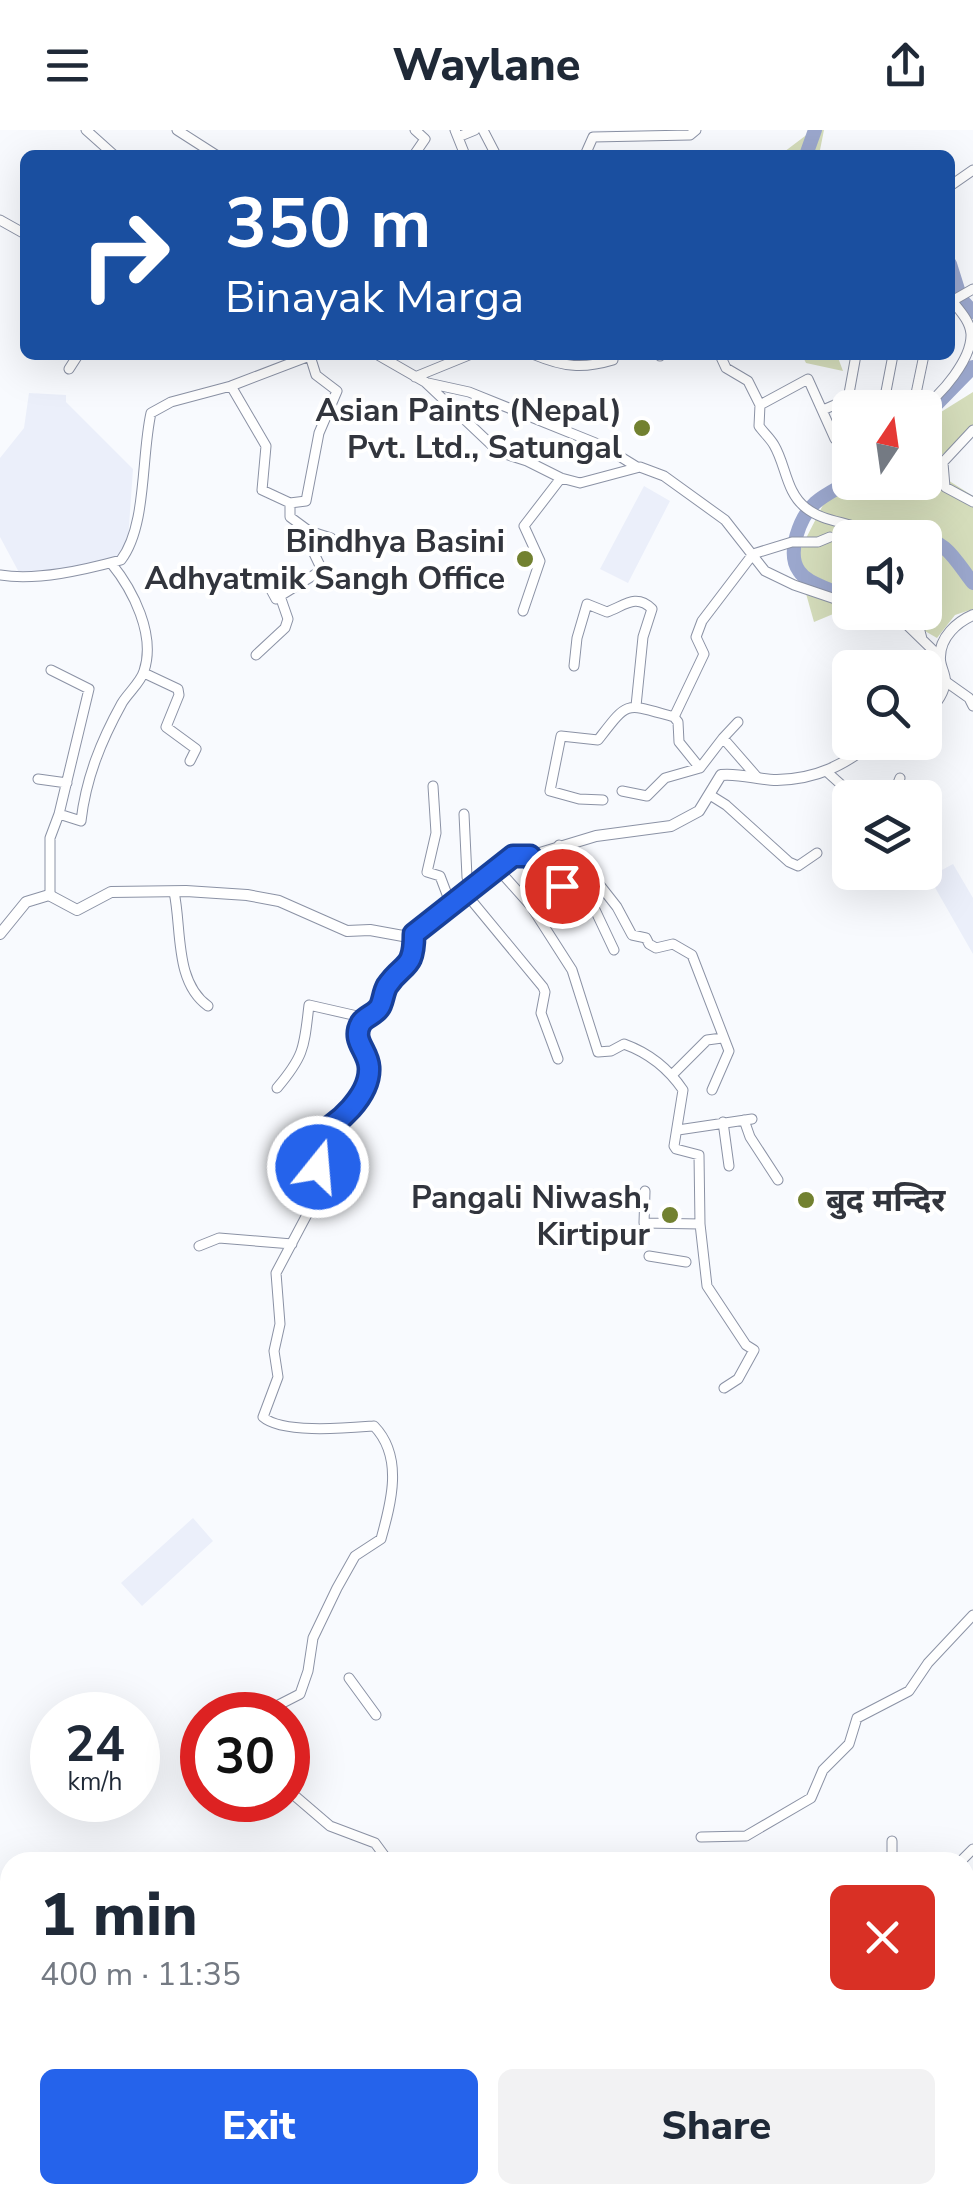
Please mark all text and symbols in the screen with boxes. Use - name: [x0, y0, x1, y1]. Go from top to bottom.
- text: Waylane: [393, 35, 581, 96]
- icon: menu: [40, 38, 95, 93]
- icon: share: [878, 38, 933, 93]
- text: 350 m: [225, 176, 431, 272]
- icon: right: [60, 190, 190, 320]
- text: Binayak Marga: [225, 267, 524, 328]
- place label: Asian Paints (Nepal) Pvt. Ltd., Satungal: [316, 389, 622, 469]
- north arrow: [832, 390, 942, 500]
- map controls: [832, 390, 942, 890]
- marker: Asian Paints (Nepal) Pvt. Ltd., Satungal: [631, 417, 653, 439]
- place label: Bindhya Basini Adhyatmik Sangh Office: [144, 520, 505, 600]
- button: sound: [832, 520, 942, 630]
- marker: Bindhya Basini Adhyatmik Sangh Office: [514, 548, 536, 570]
- button: search: [832, 650, 942, 760]
- button: layers: [832, 780, 942, 890]
- pin: [520, 844, 605, 929]
- icon: arrive: [535, 859, 590, 914]
- position arrow: [266, 1115, 370, 1219]
- place label: Pangali Niwash, Kirtipur: [411, 1176, 650, 1256]
- place label: बुद मन्दिर: [826, 1179, 946, 1222]
- marker: बुद मन्दिर: [795, 1189, 817, 1211]
- marker: Pangali Niwash, Kirtipur: [659, 1204, 681, 1226]
- speed limit sign: 30: [180, 1692, 310, 1822]
- text: 24: [65, 1710, 125, 1779]
- text: km/h: [67, 1765, 123, 1799]
- text: 1 min: [40, 1874, 198, 1956]
- button: close: [830, 1885, 935, 1990]
- text: 400 m · 11:35: [40, 1953, 241, 1996]
- button: Exit: [40, 2069, 478, 2184]
- button: Share: [498, 2069, 935, 2184]

